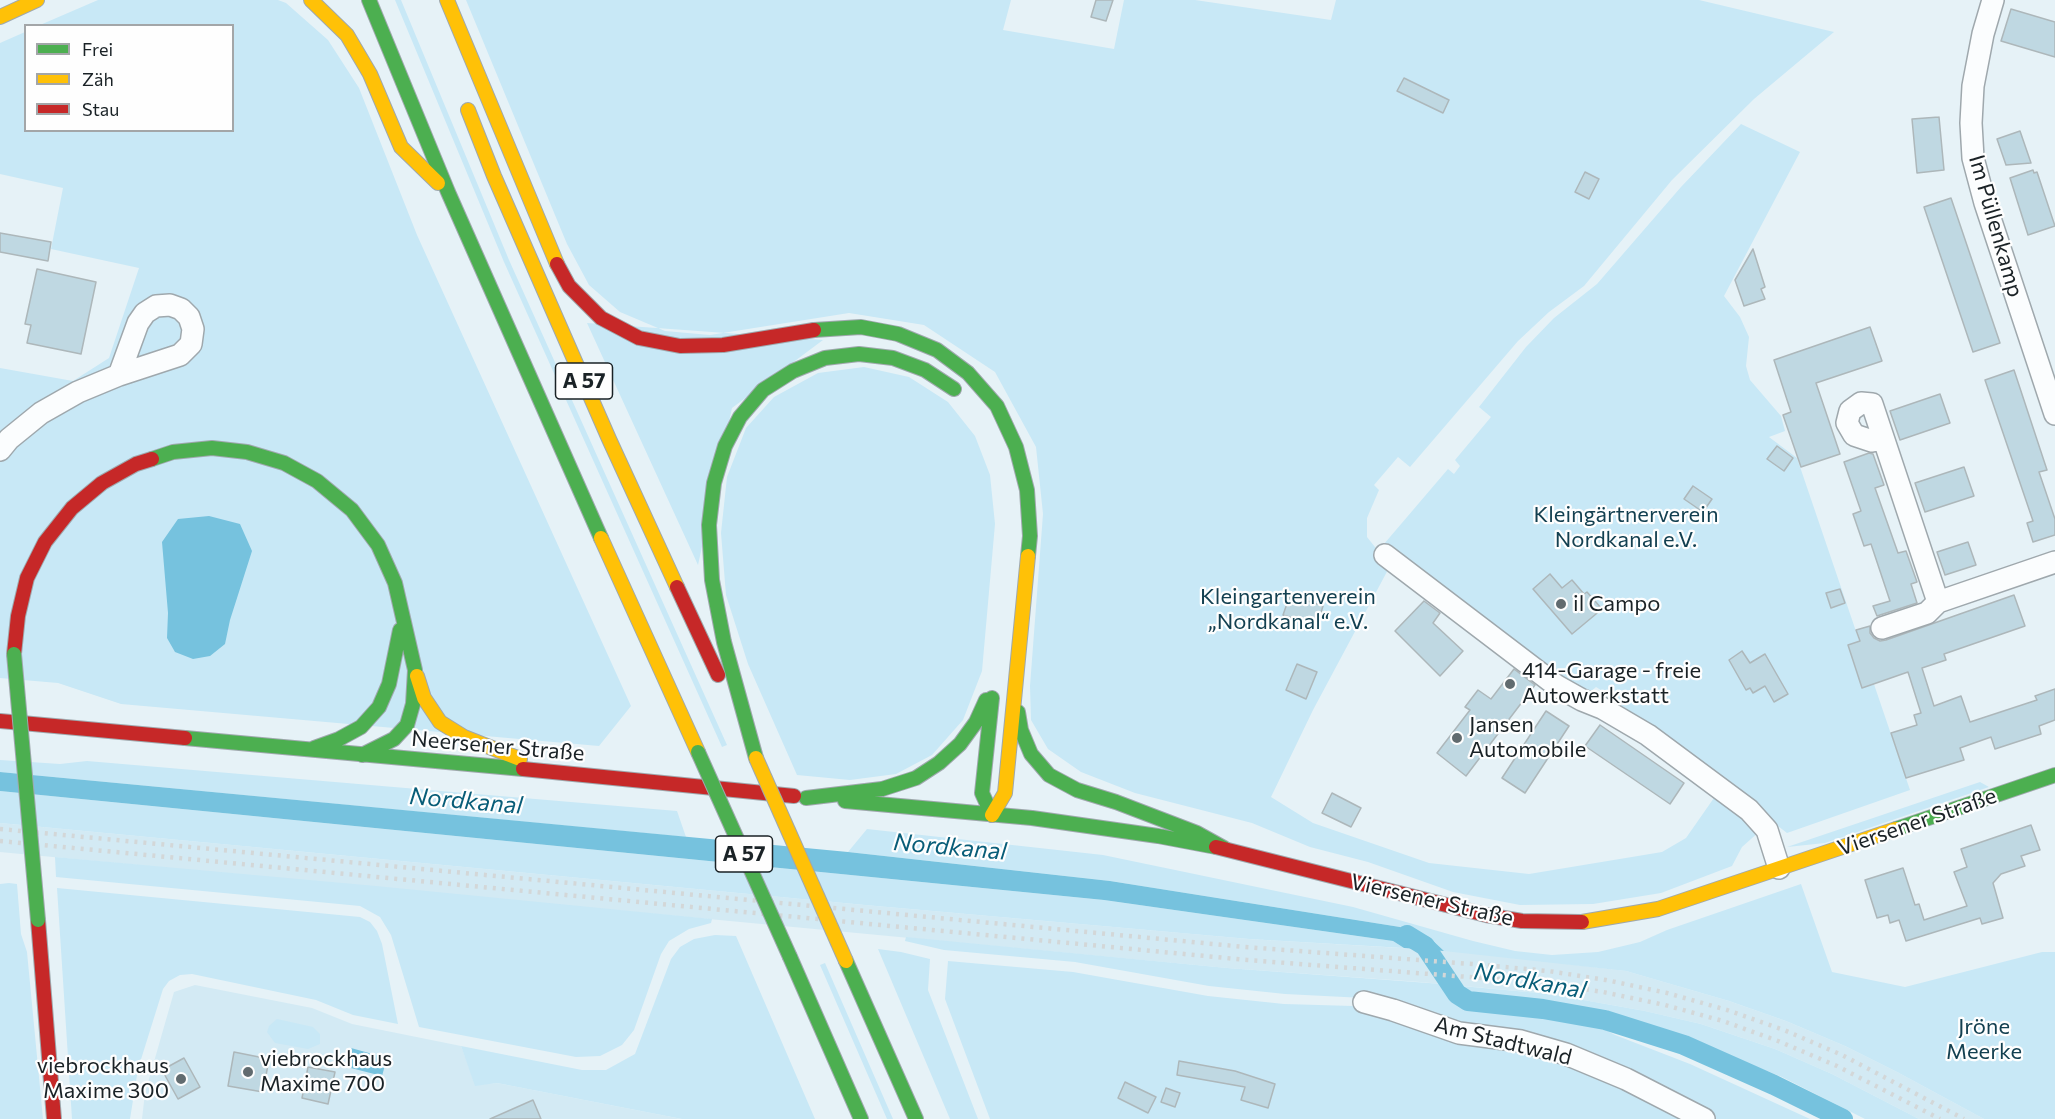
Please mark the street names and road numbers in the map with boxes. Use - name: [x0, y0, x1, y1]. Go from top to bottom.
- street label: Im Püllenkamp: [1963, 152, 2029, 300]
- road number: A 57: [556, 363, 612, 399]
- street label: Neersener Straße: [410, 725, 586, 767]
- street label: Viersener Straße: [1834, 782, 2000, 862]
- road number: A 57: [716, 836, 772, 872]
- street label: Viersener Straße: [1348, 868, 1516, 932]
- street label: Am Stadtwald: [1432, 1011, 1574, 1071]

